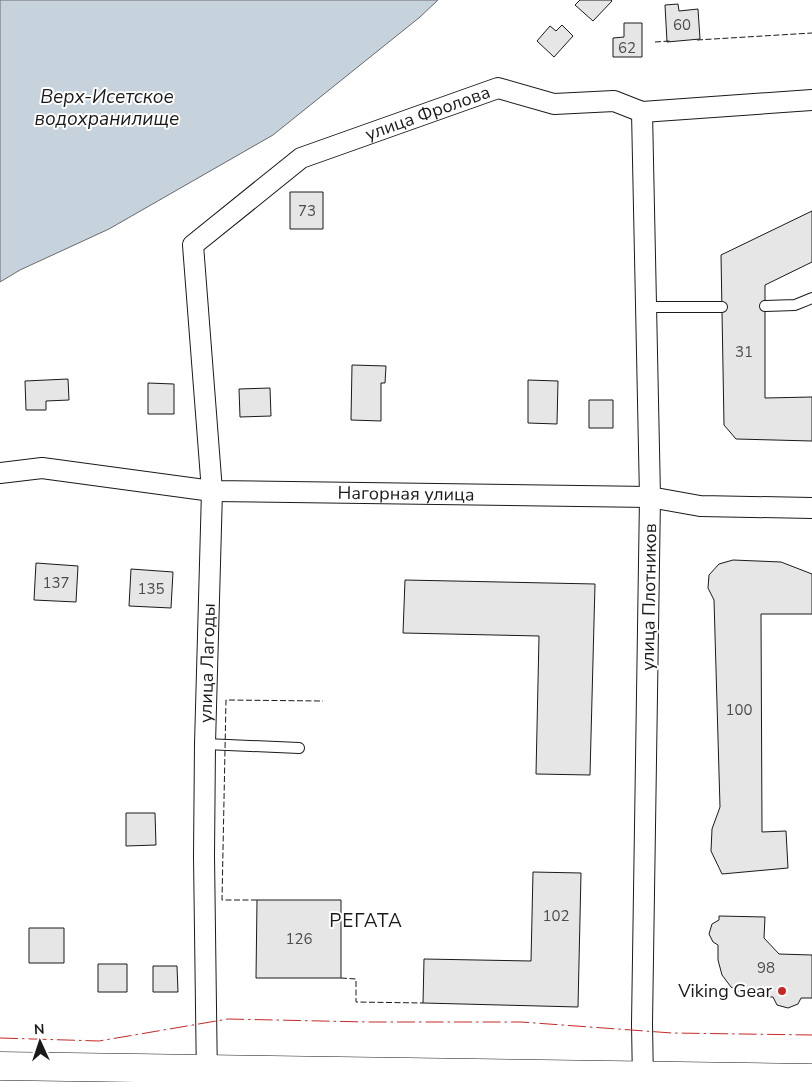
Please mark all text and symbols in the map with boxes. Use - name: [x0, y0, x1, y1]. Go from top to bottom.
- house number: 60: [673, 15, 691, 35]
- house number: 62: [618, 38, 636, 58]
- street label: улица Фролова: [362, 80, 493, 146]
- water label: Верх-Исетское водохранилище: [35, 84, 179, 132]
- house number: 73: [298, 201, 316, 221]
- house number: 31: [735, 342, 753, 362]
- street label: Нагорная улица: [337, 481, 475, 507]
- street label: улица Плотников: [636, 523, 662, 671]
- house number: 137: [42, 573, 70, 593]
- house number: 135: [137, 579, 165, 599]
- street label: улица Лагоды: [194, 603, 221, 723]
- house number: 100: [725, 700, 753, 720]
- house number: 102: [542, 906, 570, 926]
- district label: РЕГАТА: [329, 908, 403, 934]
- house number: 126: [285, 929, 313, 949]
- house number: 98: [757, 958, 775, 978]
- place label: Viking Gear: [677, 979, 773, 1003]
- marker: Viking Gear: [776, 985, 788, 997]
- north arrow: [15, 1017, 65, 1067]
- text: N: [34, 1020, 45, 1039]

